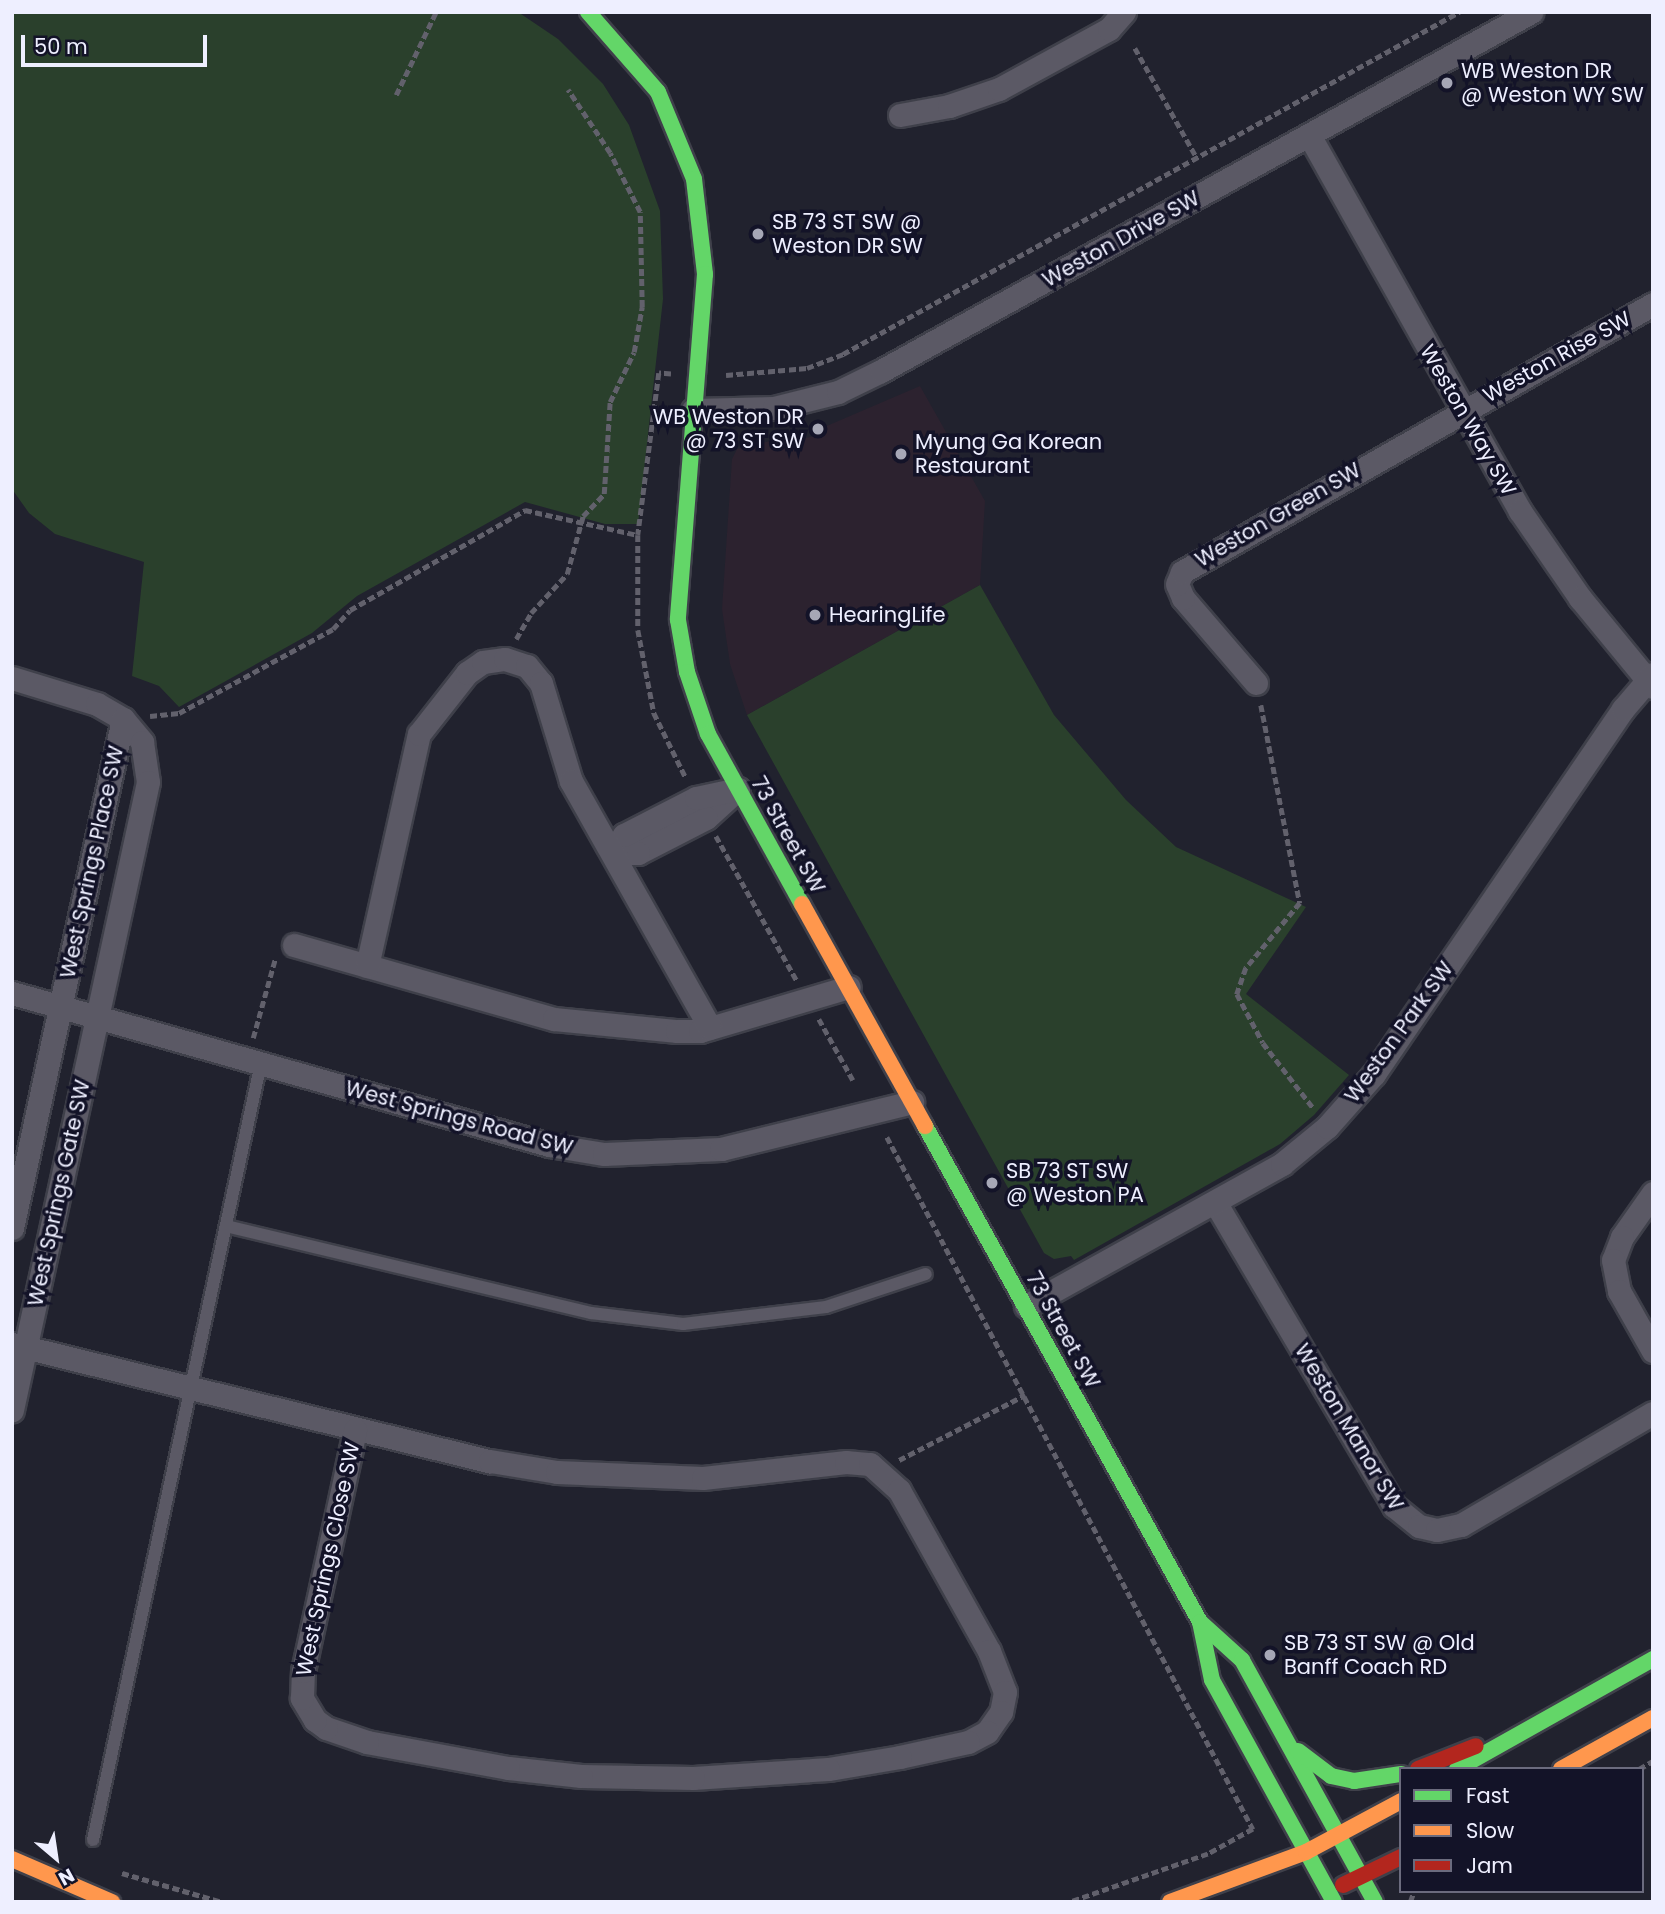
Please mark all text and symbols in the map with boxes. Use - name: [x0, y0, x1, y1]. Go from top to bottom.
- scale bar: [24, 21, 210, 65]
- text: 50 m: [34, 32, 88, 61]
- place label: WB Weston DR @ Weston WY SW: [1461, 58, 1644, 108]
- marker: WB Weston DR @ Weston WY SW: [1439, 75, 1455, 91]
- street label: Weston Drive SW: [1038, 185, 1204, 293]
- place label: SB 73 ST SW @ Weston DR SW: [772, 209, 923, 259]
- marker: SB 73 ST SW @ Weston DR SW: [750, 226, 766, 242]
- street label: Weston Rise SW: [1479, 306, 1635, 408]
- street label: Weston Way SW: [1415, 340, 1521, 500]
- place label: WB Weston DR @ 73 ST SW: [653, 404, 804, 454]
- marker: WB Weston DR @ 73 ST SW: [810, 421, 826, 437]
- place label: Myung Ga Korean Restaurant: [915, 429, 1102, 479]
- marker: Myung Ga Korean Restaurant: [893, 446, 909, 462]
- street label: Weston Green SW: [1191, 457, 1365, 573]
- place label: HearingLife: [829, 602, 946, 628]
- marker: HearingLife: [807, 607, 823, 623]
- street label: West Springs Place SW: [55, 743, 129, 981]
- street label: 73 Street SW: [746, 772, 830, 898]
- street label: Weston Park SW: [1339, 957, 1459, 1107]
- street label: West Springs Road SW: [342, 1075, 576, 1161]
- street label: West Springs Gate SW: [23, 1077, 95, 1309]
- place label: SB 73 ST SW @ Weston PA: [1006, 1158, 1144, 1208]
- marker: SB 73 ST SW @ Weston PA: [984, 1175, 1000, 1191]
- street label: 73 Street SW: [1021, 1267, 1105, 1393]
- street label: Weston Manor SW: [1289, 1339, 1409, 1515]
- street label: West Springs Close SW: [291, 1440, 365, 1678]
- place label: SB 73 ST SW @ Old Banff Coach RD: [1284, 1630, 1475, 1680]
- marker: SB 73 ST SW @ Old Banff Coach RD: [1262, 1647, 1278, 1663]
- legend: [1399, 1767, 1644, 1893]
- text: Fast: [1466, 1781, 1509, 1810]
- text: Slow: [1466, 1816, 1514, 1845]
- north arrow: [21, 1823, 91, 1893]
- text: Jam: [1466, 1851, 1513, 1880]
- text: N: [54, 1862, 79, 1892]

